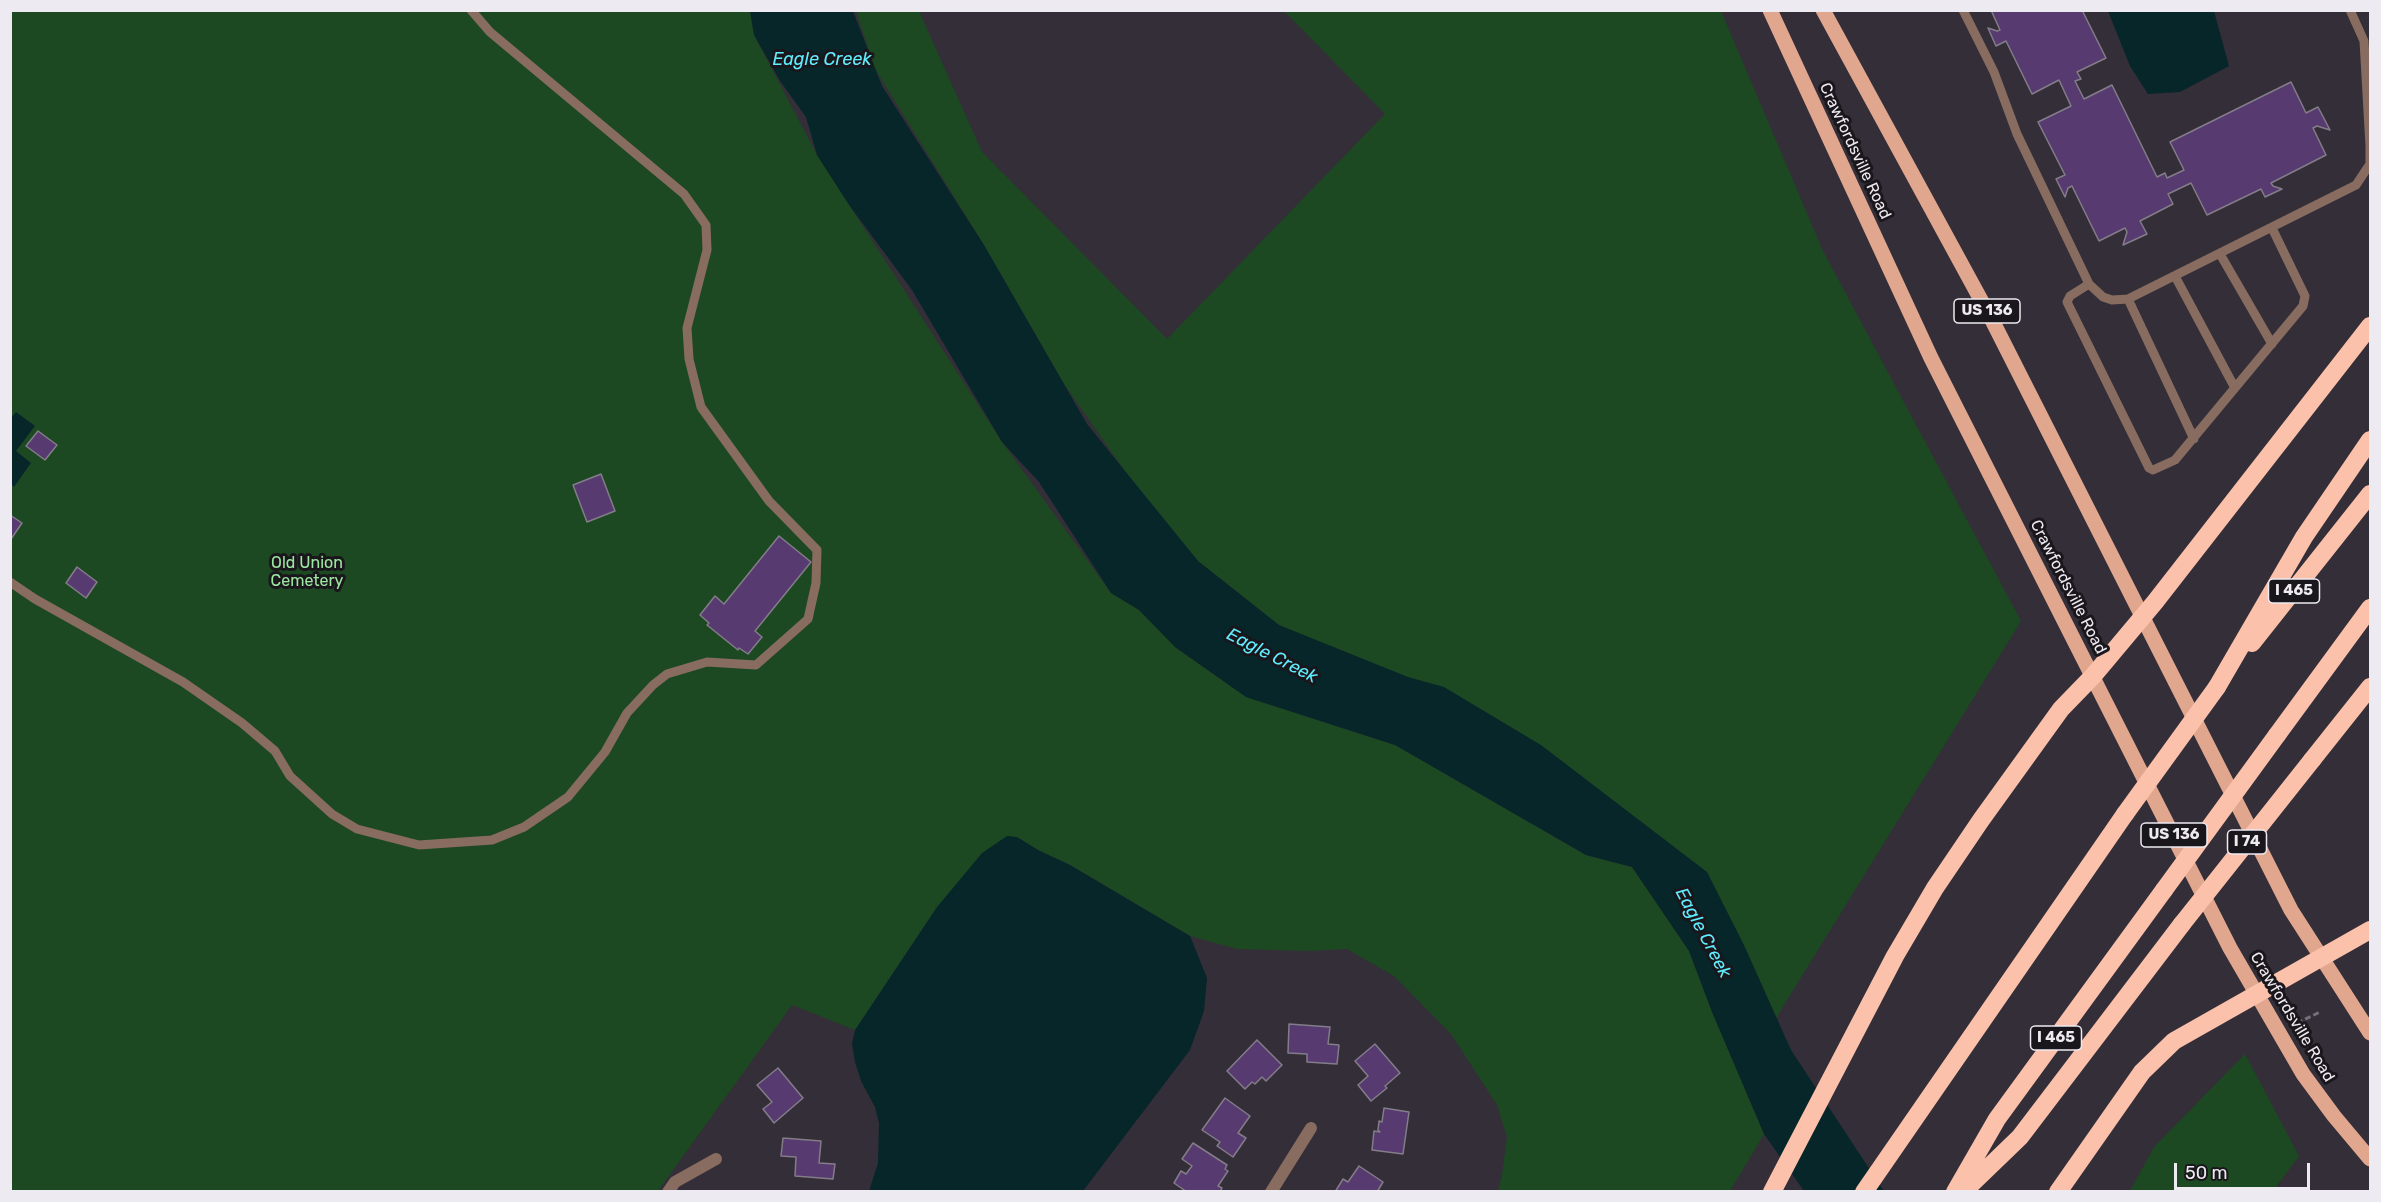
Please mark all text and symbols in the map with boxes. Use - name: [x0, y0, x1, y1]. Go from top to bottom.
- water label: Eagle Creek: [772, 49, 872, 71]
- street label: Crawfordsville Road: [1815, 80, 1895, 222]
- road number: US 136: [1954, 299, 2020, 323]
- street label: Crawfordsville Road: [2026, 517, 2110, 657]
- park label: Old Union Cemetery: [271, 553, 343, 591]
- road number: I 465: [2268, 579, 2320, 603]
- water label: Eagle Creek: [1223, 624, 1321, 688]
- road number: US 136: [2141, 823, 2207, 847]
- road number: I 74: [2228, 830, 2266, 854]
- water label: Eagle Creek: [1670, 884, 1736, 982]
- street label: Crawfordsville Road: [2246, 949, 2338, 1085]
- road number: I 465: [2030, 1026, 2082, 1050]
- scale bar: [2177, 1151, 2314, 1189]
- text: 50 m: [2185, 1162, 2228, 1184]

